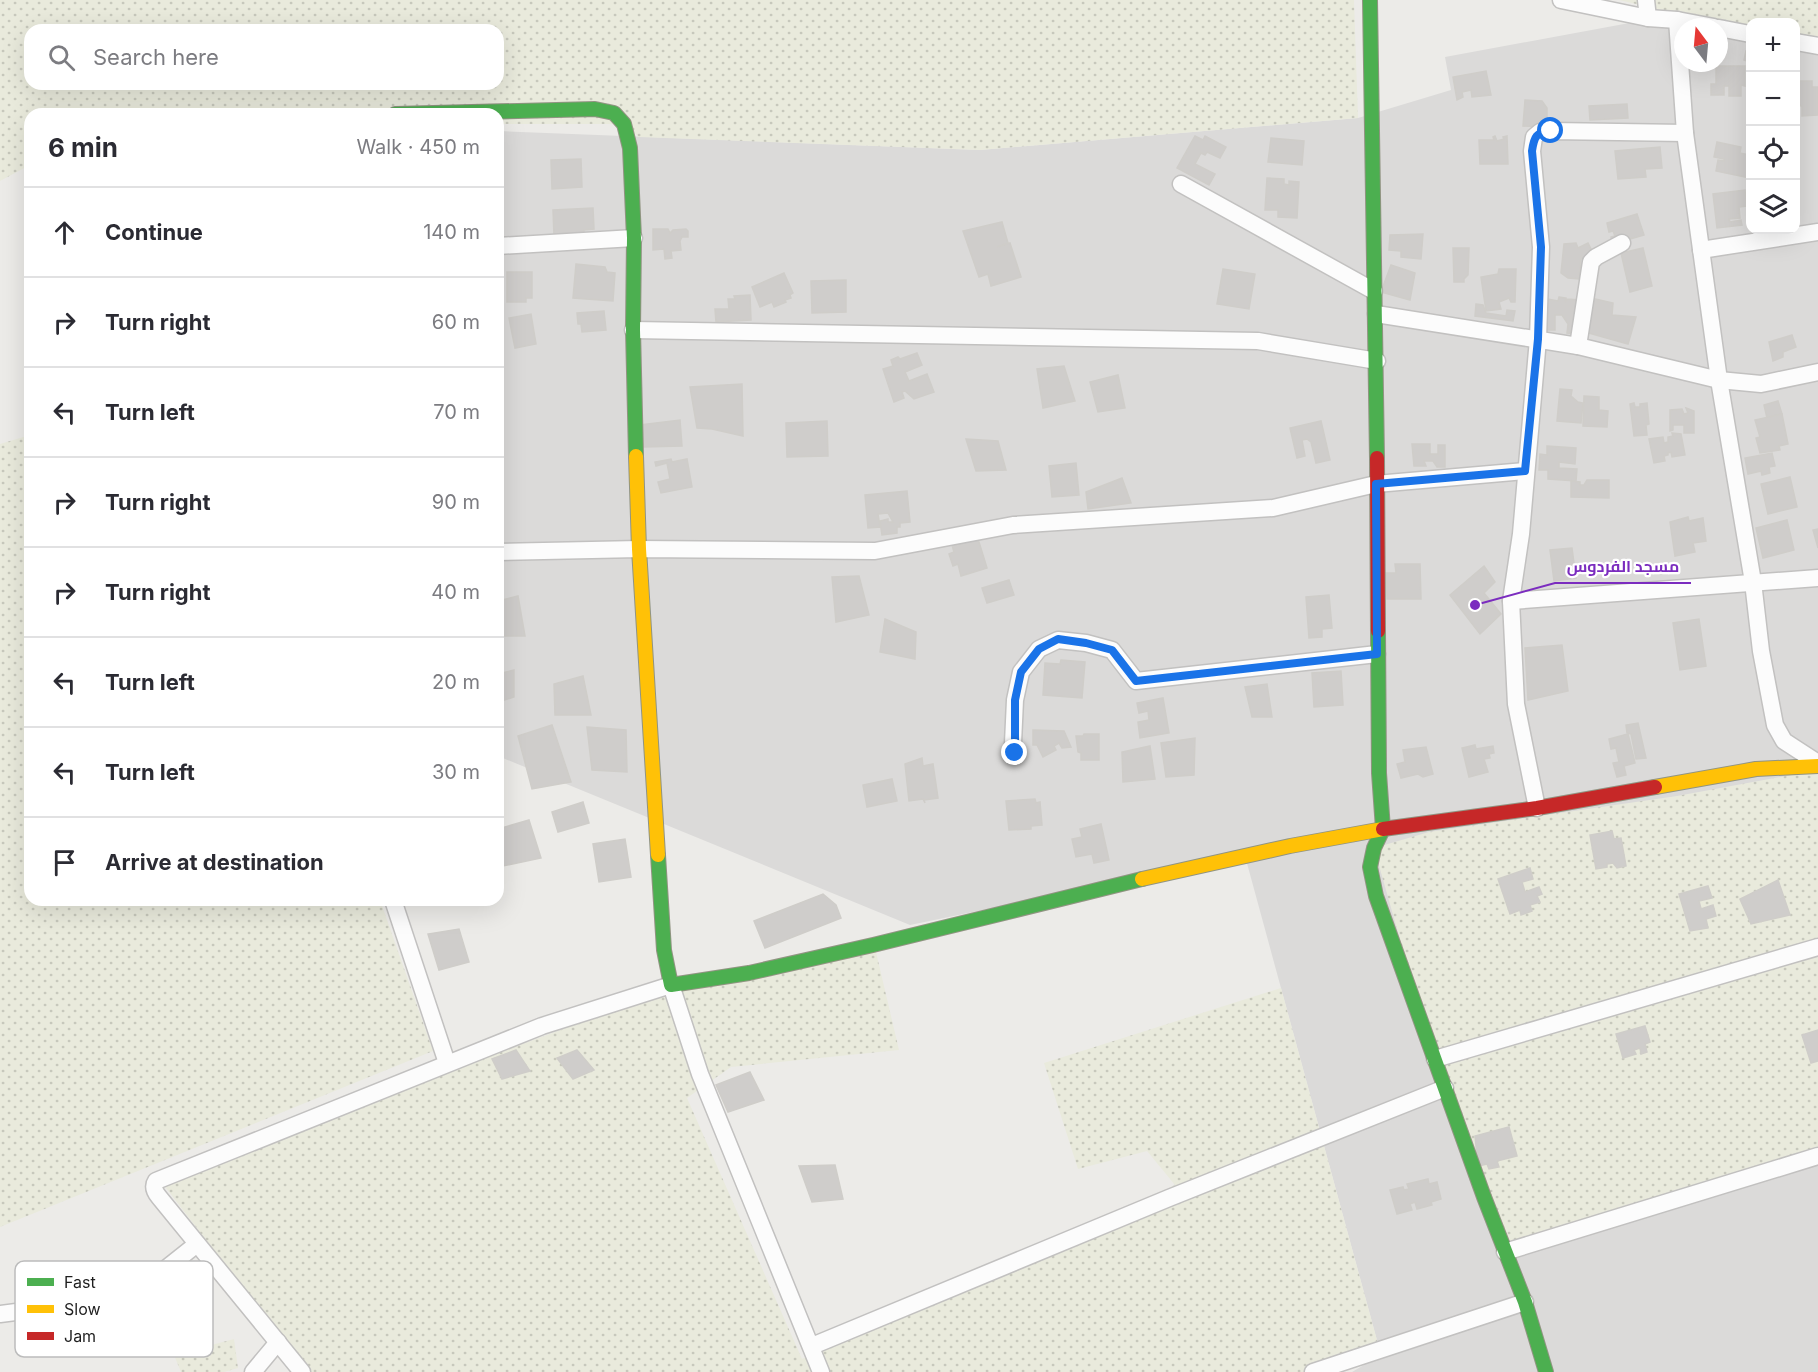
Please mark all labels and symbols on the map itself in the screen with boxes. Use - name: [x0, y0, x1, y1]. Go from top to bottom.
- north arrow: [1674, 18, 1728, 72]
- route start: [1537, 117, 1563, 143]
- callout: مسجد الفردوس: [1555, 549, 1691, 583]
- text: مسجد الفردوس: [1567, 556, 1679, 576]
- route end: [1001, 739, 1027, 765]
- legend: [15, 1261, 213, 1357]
- text: Fast: [64, 1272, 96, 1292]
- text: Slow: [64, 1299, 101, 1319]
- text: Jam: [64, 1326, 96, 1346]

